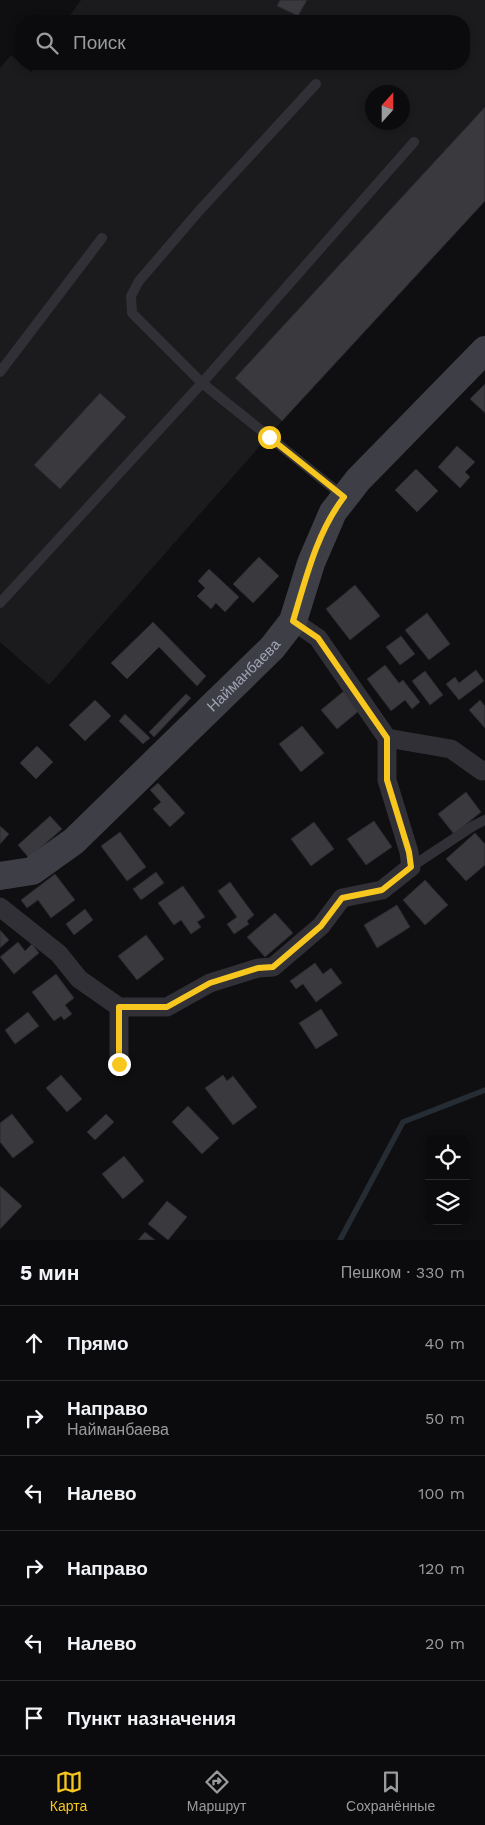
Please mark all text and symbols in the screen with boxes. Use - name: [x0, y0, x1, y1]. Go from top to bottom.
- search box: [15, 15, 470, 70]
- icon: search: [33, 29, 61, 57]
- text: Поиск: [73, 31, 126, 54]
- north arrow: [365, 85, 410, 130]
- route start: [258, 426, 281, 449]
- street label: Найманбаева: [203, 635, 285, 715]
- route end: [108, 1053, 131, 1076]
- map controls: [425, 1135, 470, 1225]
- button: locate: [425, 1135, 470, 1180]
- button: layers: [425, 1180, 470, 1225]
- text: 5 мин: [20, 1260, 79, 1285]
- text: Пешком · 330 m: [341, 1263, 465, 1282]
- icon: ahead: [20, 1329, 48, 1357]
- text: Прямо: [67, 1332, 129, 1355]
- text: 40 m: [425, 1334, 465, 1353]
- text: Направо: [67, 1397, 148, 1420]
- icon: right: [20, 1404, 48, 1432]
- text: 50 m: [425, 1409, 465, 1428]
- text: Найманбаева: [67, 1420, 169, 1439]
- icon: left: [20, 1479, 48, 1507]
- text: Налево: [67, 1482, 137, 1505]
- text: 100 m: [418, 1484, 465, 1503]
- icon: right: [20, 1554, 48, 1582]
- text: Направо: [67, 1557, 148, 1580]
- text: 120 m: [419, 1559, 465, 1578]
- icon: left: [20, 1629, 48, 1657]
- text: Налево: [67, 1632, 137, 1655]
- text: 20 m: [425, 1634, 465, 1653]
- icon: arrive: [20, 1704, 48, 1732]
- text: Пункт назначения: [67, 1707, 236, 1730]
- tab: Карта: [50, 1768, 87, 1814]
- tab: Маршрут: [187, 1768, 246, 1814]
- tab: Сохранённые: [346, 1768, 435, 1814]

